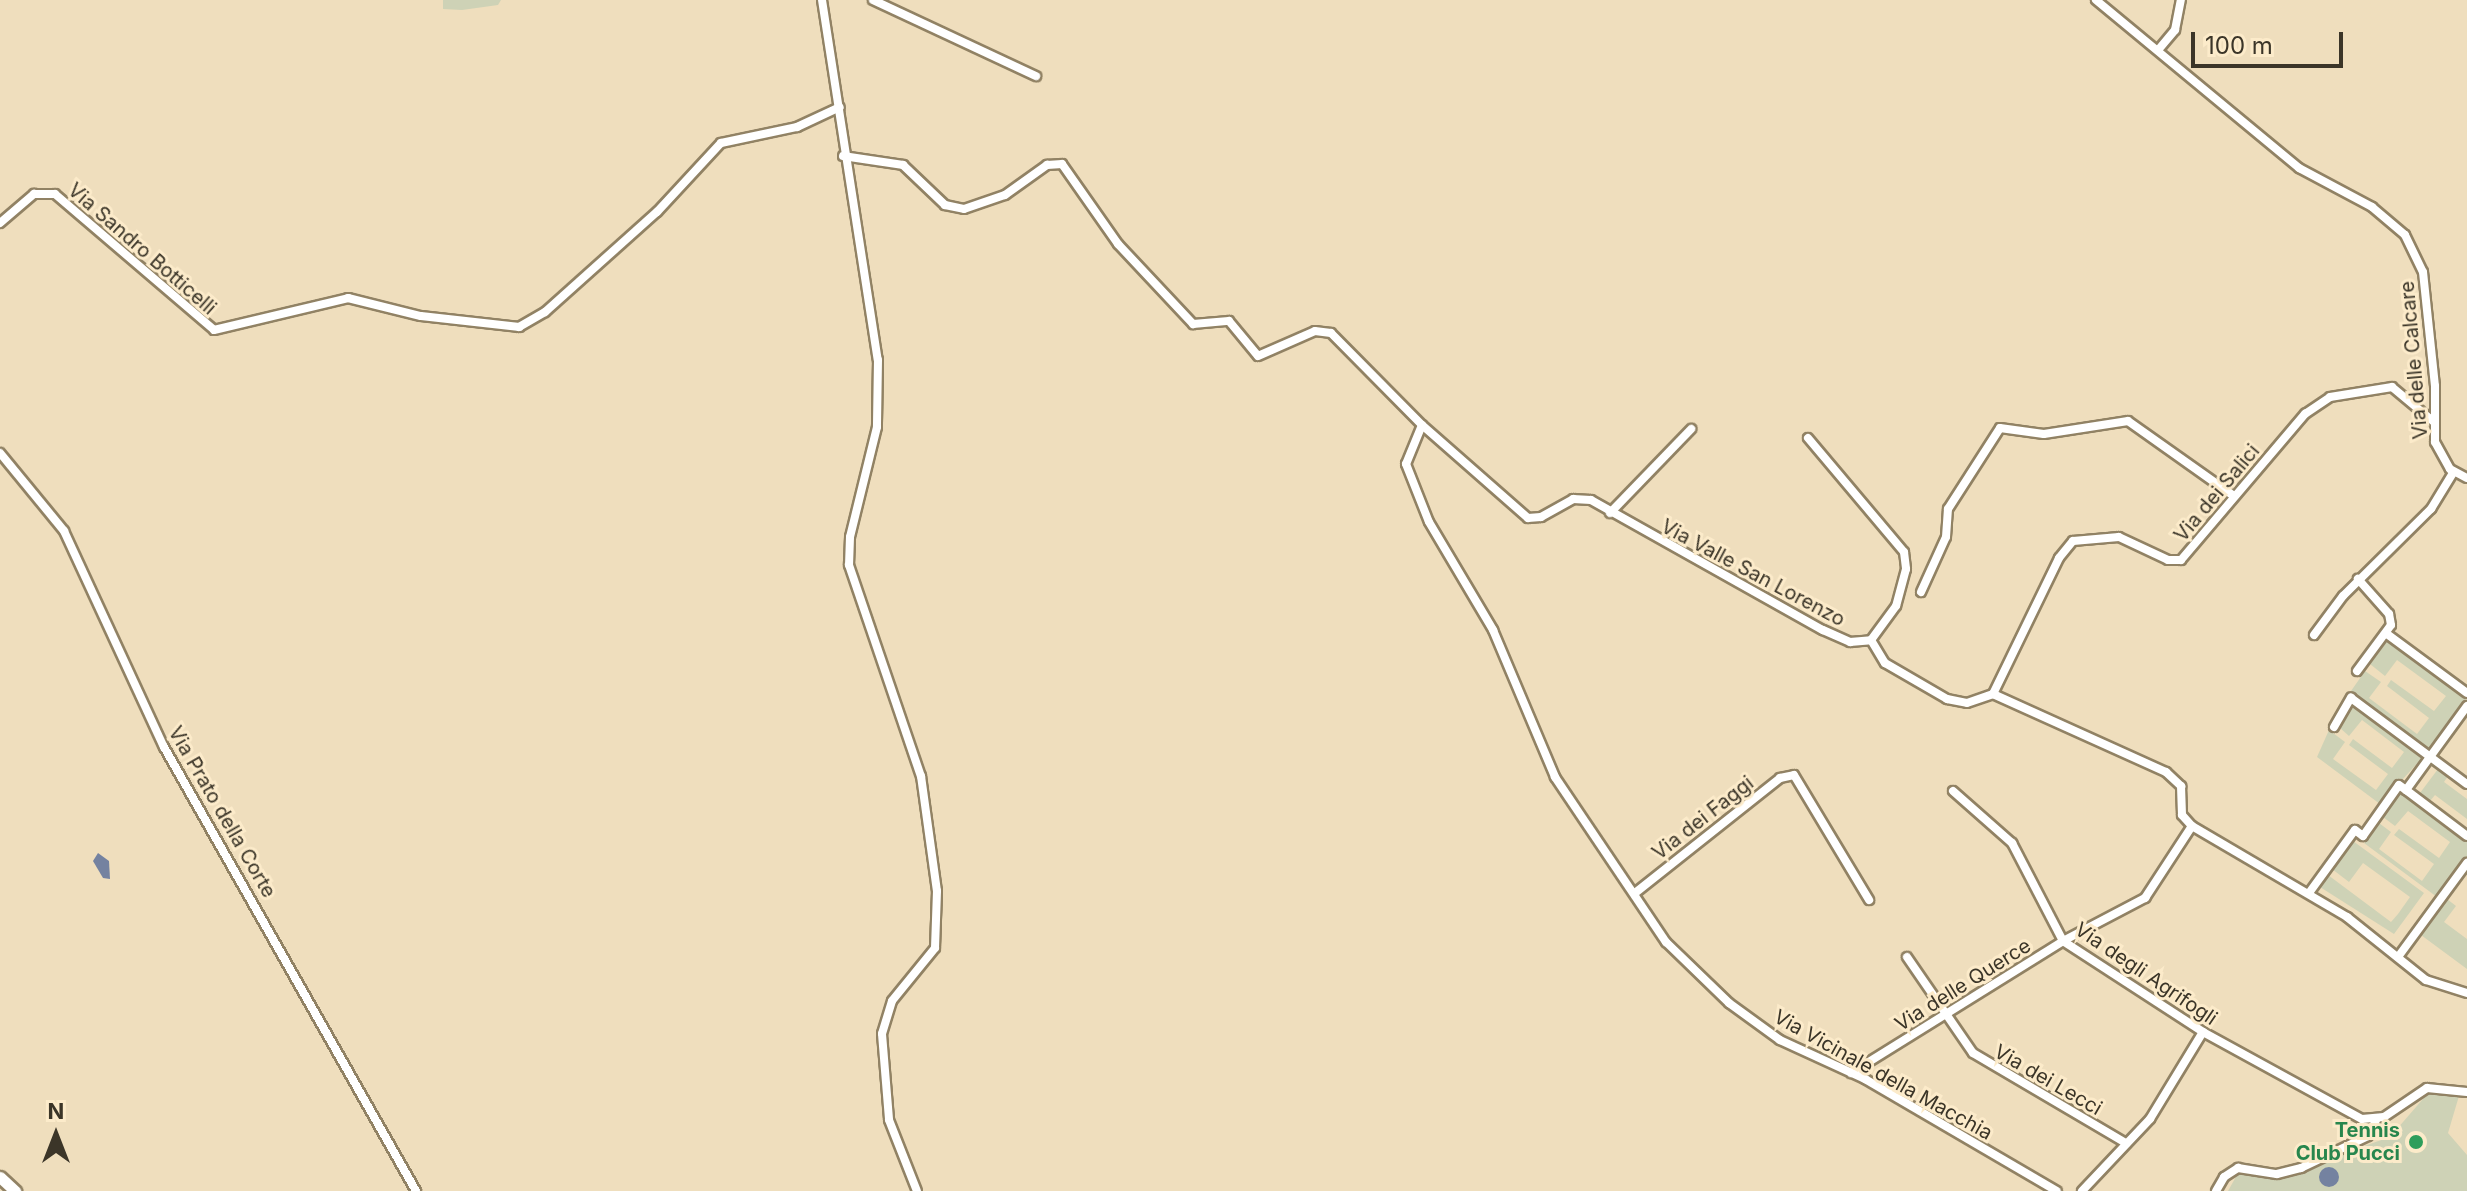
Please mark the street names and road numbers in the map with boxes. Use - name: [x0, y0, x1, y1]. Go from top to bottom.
- street label: Via Sandro Botticelli: [63, 178, 221, 320]
- street label: Via delle Calcare: [2395, 280, 2433, 440]
- street label: Via dei Salici: [2169, 439, 2265, 547]
- street label: Via Valle San Lorenzo: [1657, 514, 1849, 632]
- street label: Via Prato della Corte: [163, 722, 281, 902]
- street label: Via dei Faggi: [1648, 771, 1758, 865]
- street label: Via degli Agrifogli: [2070, 918, 2222, 1030]
- street label: Via delle Querce: [1891, 934, 2035, 1036]
- street label: Via Vicinale della Macchia: [1770, 1005, 1996, 1145]
- street label: Via dei Lecci: [1990, 1039, 2106, 1121]

